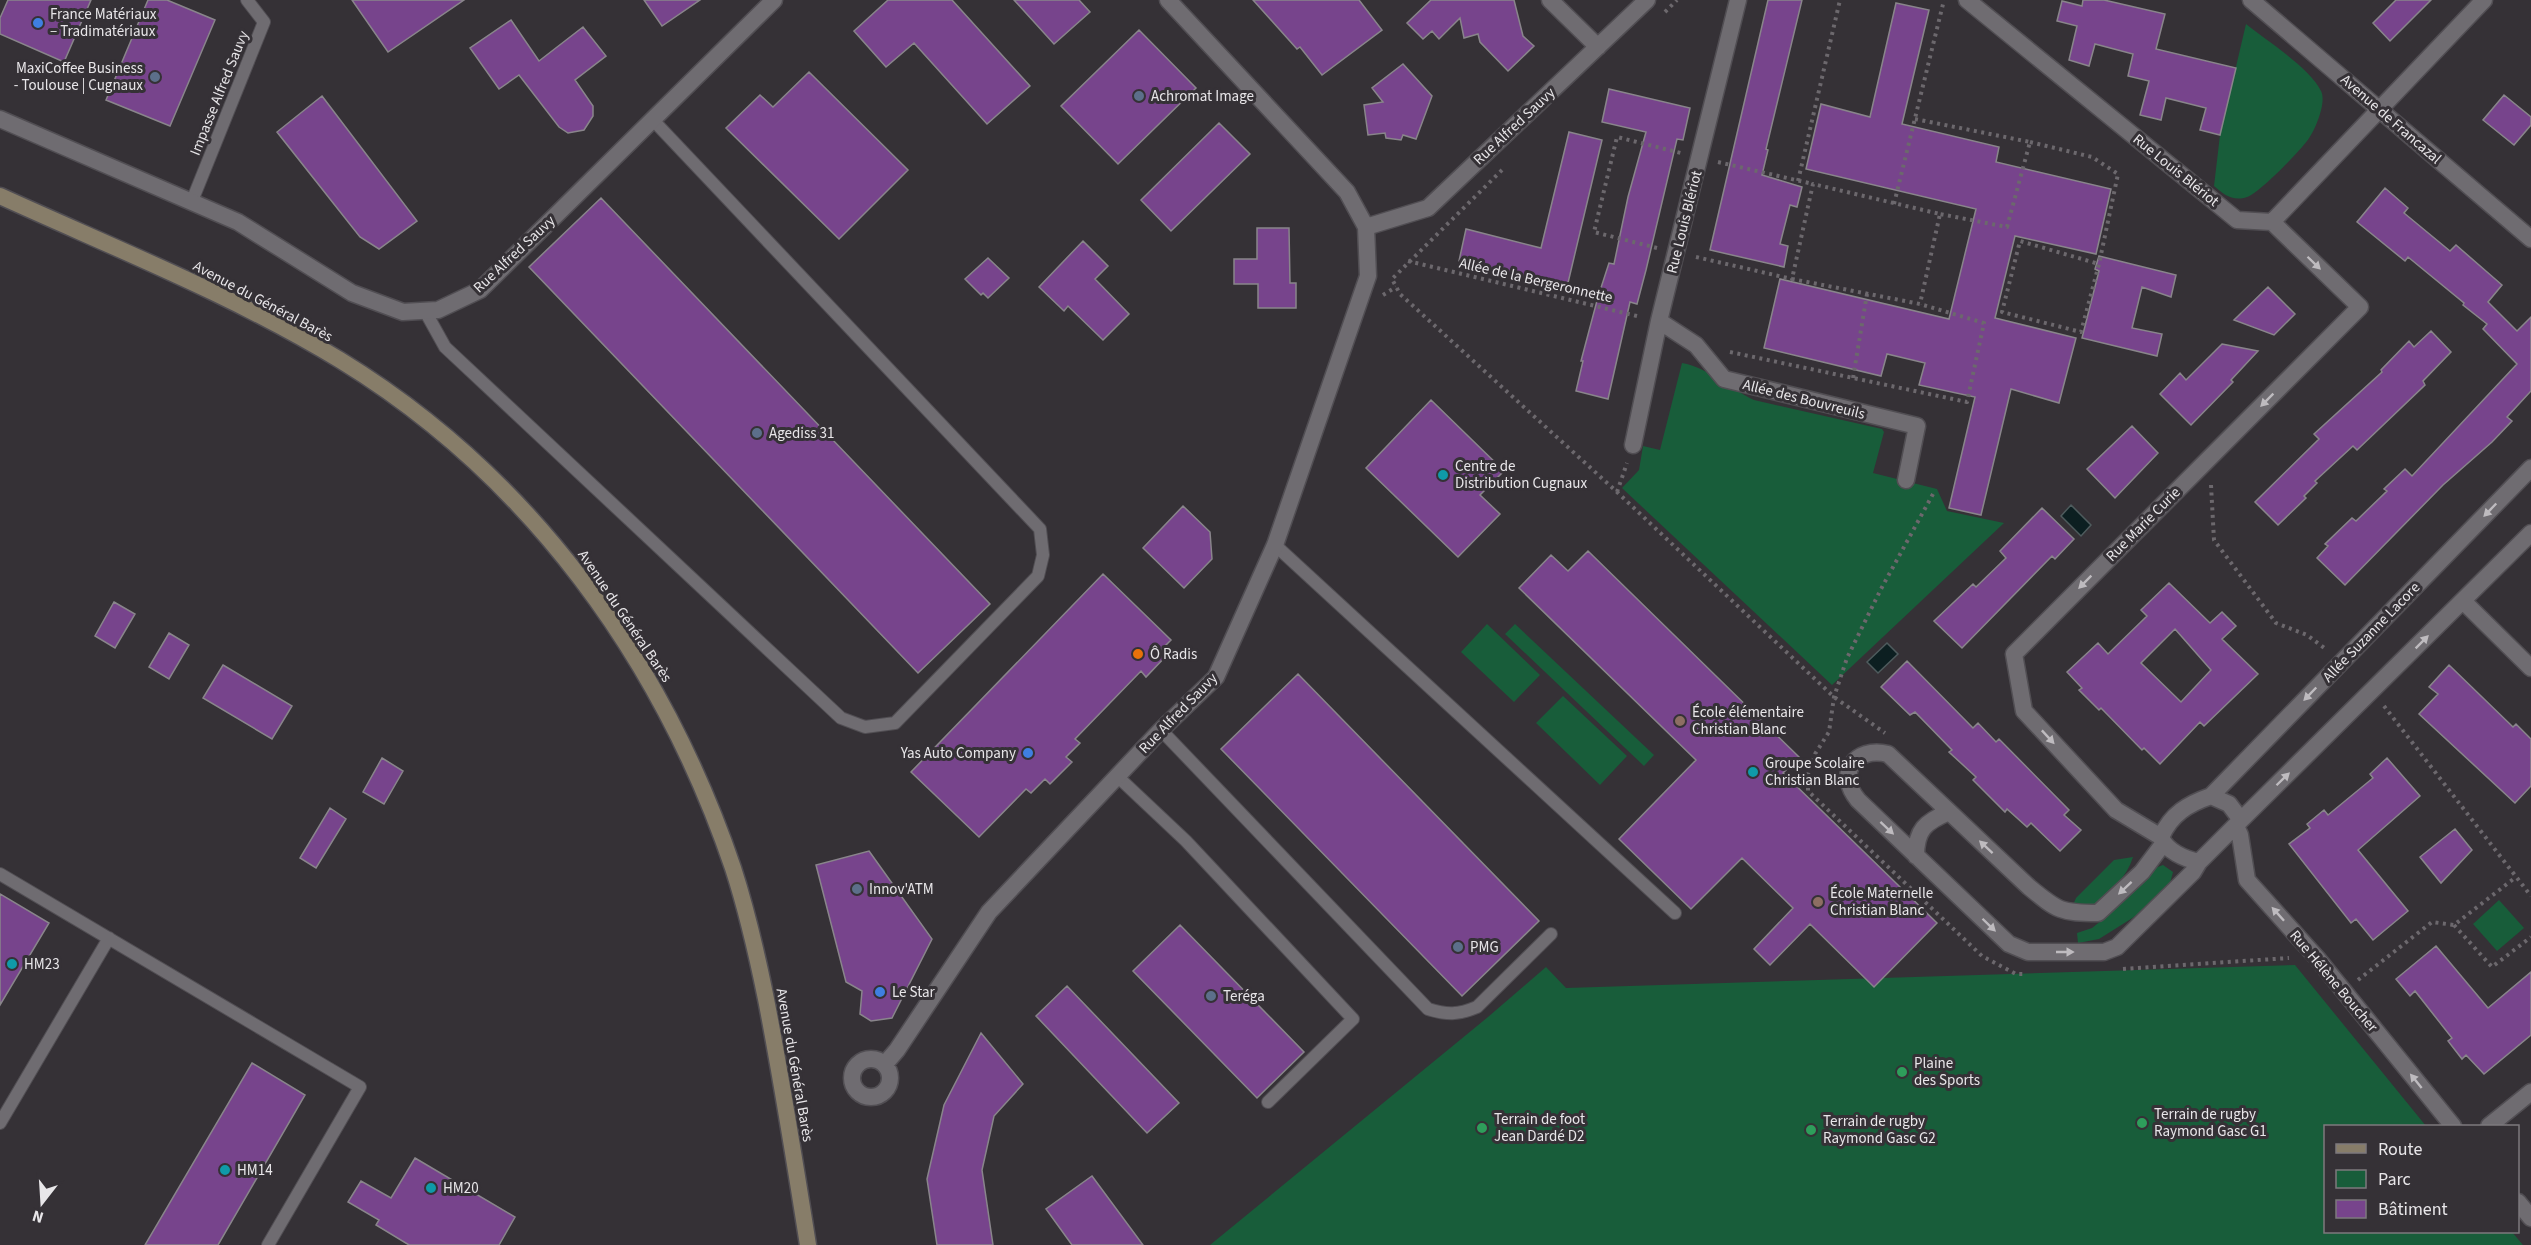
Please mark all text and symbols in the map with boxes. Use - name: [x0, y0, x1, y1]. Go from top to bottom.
- place label: France Matériaux – Tradimatériaux: [50, 4, 157, 42]
- marker: France Matériaux – Tradimatériaux: [31, 16, 45, 30]
- street label: Impasse Alfred Sauvy: [185, 28, 254, 159]
- place label: MaxiCoffee Business - Toulouse | Cugnaux: [14, 58, 143, 96]
- marker: MaxiCoffee Business - Toulouse | Cugnaux: [148, 70, 162, 84]
- street label: Avenue de Francazal: [2336, 70, 2446, 169]
- street label: Rue Alfred Sauvy: [1469, 83, 1560, 170]
- place label: Achromat Image: [1151, 86, 1254, 107]
- marker: Achromat Image: [1132, 89, 1146, 103]
- street label: Rue Louis Blériot: [2128, 129, 2223, 212]
- street label: Rue Louis Blériot: [1662, 168, 1707, 276]
- street label: Rue Alfred Sauvy: [469, 211, 560, 298]
- street label: Allée de la Bergeronnette: [1457, 253, 1615, 308]
- one-way arrow: [2307, 255, 2321, 269]
- street label: Avenue du Général Barès: [189, 256, 336, 347]
- street label: Allée des Bouvreuils: [1741, 374, 1867, 425]
- one-way arrow: [2261, 392, 2275, 406]
- place label: Agediss 31: [769, 423, 834, 444]
- marker: Agediss 31: [750, 426, 764, 440]
- place label: Centre de Distribution Cugnaux: [1455, 456, 1587, 494]
- marker: Centre de Distribution Cugnaux: [1436, 468, 1450, 482]
- street label: Rue Marie Curie: [2101, 482, 2185, 566]
- one-way arrow: [2483, 502, 2497, 517]
- street label: Avenue du Général Barès: [572, 546, 677, 687]
- one-way arrow: [2078, 575, 2092, 590]
- street label: Allée Suzanne Lacore: [2318, 577, 2425, 687]
- one-way arrow: [2414, 636, 2428, 650]
- place label: Ô Radis: [1150, 644, 1197, 665]
- marker: Ô Radis: [1131, 647, 1145, 661]
- street label: Rue Alfred Sauvy: [1134, 668, 1222, 758]
- one-way arrow: [2303, 687, 2317, 702]
- place label: École élémentaire Christian Blanc: [1692, 702, 1804, 740]
- marker: École élémentaire Christian Blanc: [1673, 714, 1687, 728]
- one-way arrow: [2041, 730, 2055, 745]
- place label: Yas Auto Company: [900, 743, 1016, 764]
- marker: Yas Auto Company: [1021, 746, 1035, 760]
- place label: Groupe Scolaire Christian Blanc: [1765, 753, 1865, 791]
- marker: Groupe Scolaire Christian Blanc: [1746, 765, 1760, 779]
- one-way arrow: [2275, 773, 2289, 787]
- one-way arrow: [1879, 821, 1894, 835]
- one-way arrow: [1979, 840, 1994, 854]
- place label: Innov'ATM: [869, 879, 934, 900]
- one-way arrow: [2118, 881, 2133, 895]
- marker: Innov'ATM: [850, 882, 864, 896]
- place label: École Maternelle Christian Blanc: [1830, 883, 1933, 921]
- marker: École Maternelle Christian Blanc: [1811, 895, 1825, 909]
- one-way arrow: [2272, 907, 2285, 922]
- one-way arrow: [1981, 918, 1996, 932]
- street label: Rue Hélène Boucher: [2285, 926, 2383, 1037]
- place label: PMG: [1470, 937, 1499, 958]
- marker: PMG: [1451, 940, 1465, 954]
- one-way arrow: [2056, 947, 2075, 957]
- place label: HM23: [24, 954, 60, 975]
- marker: HM23: [5, 957, 19, 971]
- place label: Le Star: [892, 982, 936, 1003]
- marker: Le Star: [873, 985, 887, 999]
- place label: Teréga: [1223, 986, 1265, 1007]
- street label: Avenue du Général Barès: [771, 987, 818, 1143]
- marker: Teréga: [1204, 989, 1218, 1003]
- place label: Plaine des Sports: [1914, 1053, 1980, 1091]
- marker: Plaine des Sports: [1895, 1065, 1909, 1079]
- one-way arrow: [2409, 1073, 2422, 1089]
- place label: Terrain de rugby Raymond Gasc G1: [2154, 1104, 2267, 1142]
- place label: Terrain de foot Jean Dardé D2: [1494, 1109, 1585, 1147]
- place label: Terrain de rugby Raymond Gasc G2: [1823, 1111, 1936, 1149]
- marker: Terrain de rugby Raymond Gasc G1: [2135, 1116, 2149, 1130]
- marker: Terrain de foot Jean Dardé D2: [1475, 1121, 1489, 1135]
- marker: Terrain de rugby Raymond Gasc G2: [1804, 1123, 1818, 1137]
- legend: [2324, 1125, 2519, 1233]
- text: Route: [2378, 1137, 2422, 1162]
- place label: HM14: [237, 1160, 273, 1181]
- marker: HM14: [218, 1163, 232, 1177]
- text: Parc: [2378, 1167, 2411, 1192]
- north arrow: [12, 1173, 72, 1233]
- place label: HM20: [443, 1178, 479, 1199]
- marker: HM20: [424, 1181, 438, 1195]
- text: Bâtiment: [2378, 1197, 2448, 1222]
- text: N: [30, 1204, 46, 1228]

